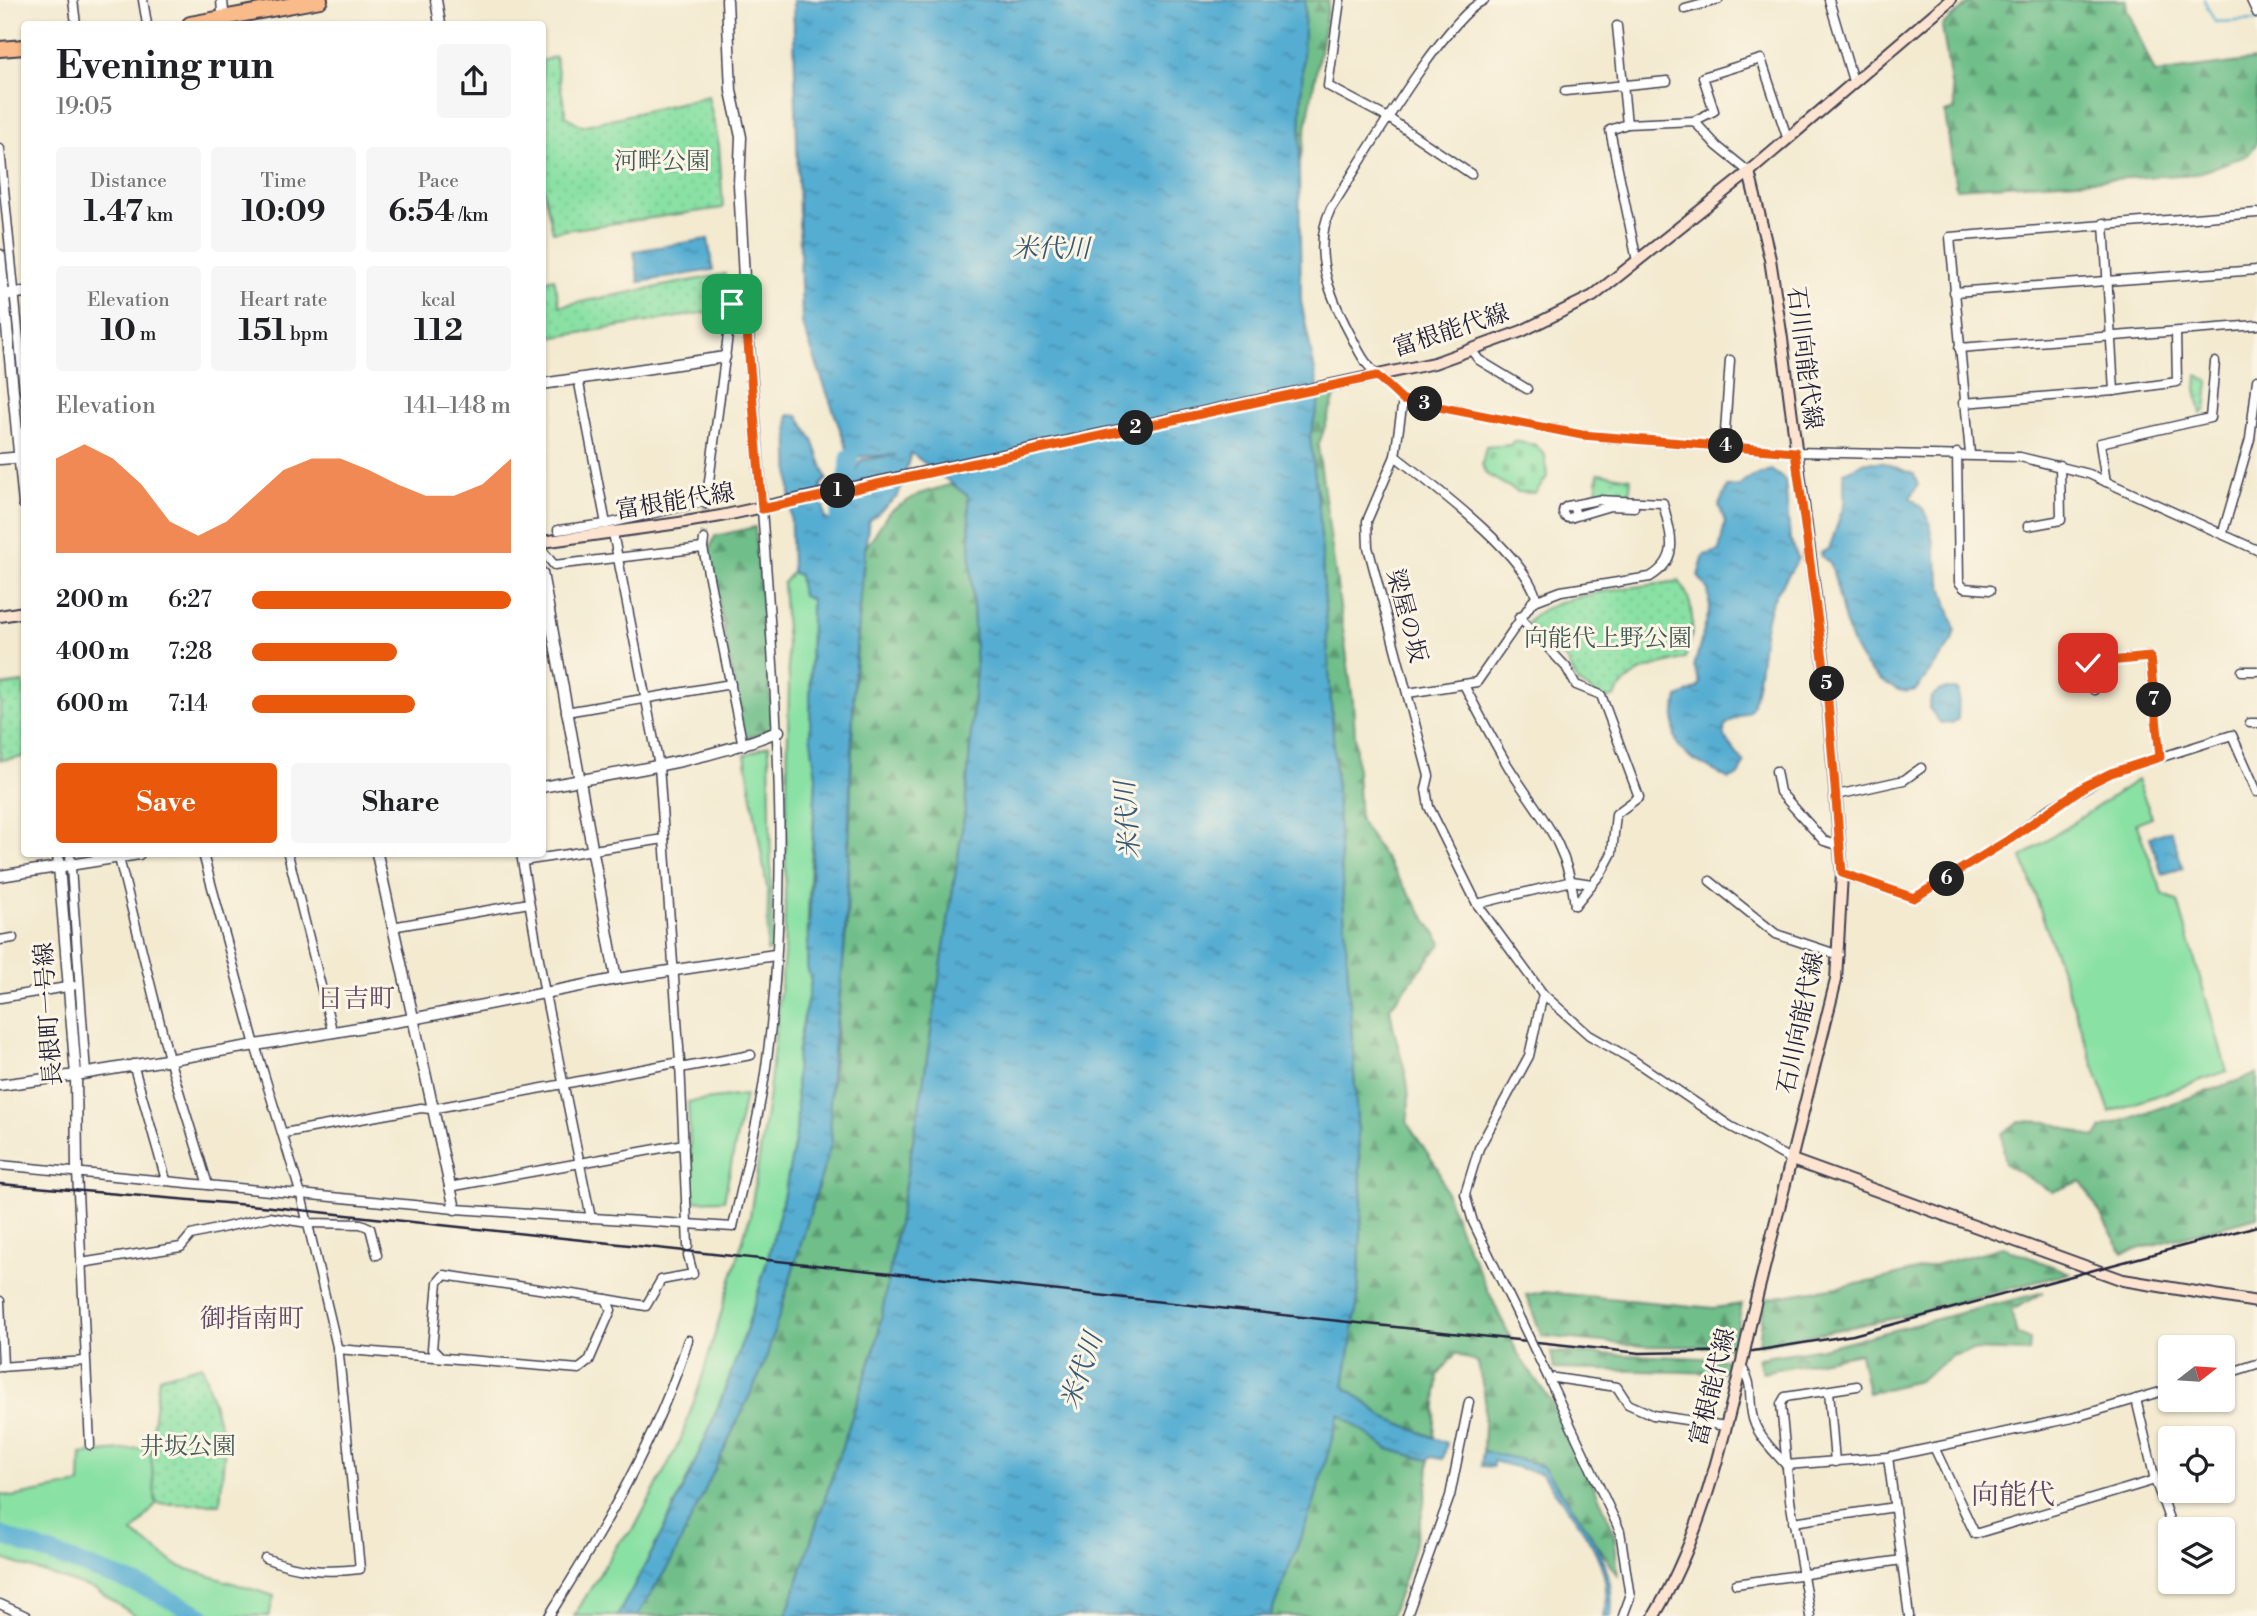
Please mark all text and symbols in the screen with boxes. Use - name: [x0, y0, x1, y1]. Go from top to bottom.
- text: Evening run: [56, 43, 274, 90]
- button: share: [437, 44, 511, 118]
- text: 19:05: [56, 93, 112, 121]
- park label: 河畔公園: [614, 147, 710, 177]
- text: Distance: [90, 169, 167, 193]
- text: Time: [261, 169, 306, 193]
- text: Pace: [418, 169, 459, 193]
- text: 1.47: [84, 193, 143, 231]
- text: 10:09: [241, 193, 326, 231]
- text: 6:54: [388, 193, 455, 231]
- text: km: [143, 203, 173, 227]
- text: /km: [455, 203, 489, 227]
- water label: 米代川: [1012, 233, 1093, 265]
- pin: [702, 274, 762, 334]
- icon: arrive: [713, 285, 751, 323]
- street label: 石川向能代線: [1780, 285, 1828, 431]
- text: Elevation: [87, 288, 170, 312]
- text: Heart rate: [240, 288, 327, 312]
- text: kcal: [421, 288, 456, 312]
- street label: 富根能代線: [1389, 298, 1513, 364]
- text: 10: [101, 312, 136, 350]
- text: 151: [239, 312, 286, 350]
- text: 112: [414, 312, 463, 350]
- text: m: [136, 322, 156, 346]
- text: bpm: [286, 322, 328, 346]
- pin: 3: [1408, 386, 1442, 422]
- text: 3: [1419, 391, 1430, 415]
- text: Elevation: [56, 392, 156, 420]
- text: 141–148 m: [404, 392, 511, 420]
- pin: 2: [1118, 410, 1154, 446]
- text: 2: [1130, 415, 1141, 439]
- pin: 4: [1708, 428, 1744, 464]
- text: 4: [1719, 433, 1732, 457]
- pin: 1: [820, 474, 856, 508]
- street label: 富根能代線: [613, 478, 737, 526]
- text: 1: [833, 478, 842, 502]
- street label: 梁屋の坂: [1379, 566, 1433, 666]
- text: 200 m: [56, 586, 128, 614]
- text: 6:27: [168, 586, 212, 614]
- park label: 向能代上野公園: [1524, 624, 1692, 654]
- pin: [2058, 633, 2118, 693]
- text: 400 m: [56, 638, 129, 666]
- text: 7:28: [168, 638, 212, 666]
- icon: check: [2069, 644, 2107, 682]
- pin: 5: [1810, 666, 1844, 702]
- text: 5: [1821, 671, 1832, 695]
- pin: 7: [2136, 682, 2172, 718]
- text: 7: [2148, 687, 2159, 711]
- text: 600 m: [56, 690, 129, 718]
- text: 7:14: [168, 690, 208, 718]
- button: Save: [56, 763, 277, 843]
- button: Share: [291, 763, 511, 843]
- water label: 米代川: [1109, 777, 1147, 860]
- pin: 6: [1930, 862, 1965, 896]
- text: 6: [1941, 866, 1952, 890]
- street label: 長根町一号線: [29, 941, 69, 1087]
- street label: 石川向能代線: [1771, 949, 1831, 1097]
- district label: 日吉町: [317, 983, 395, 1015]
- district label: 御指南町: [200, 1303, 304, 1335]
- street label: 富根能代線: [1684, 1325, 1742, 1449]
- water label: 米代川: [1054, 1326, 1111, 1413]
- north arrow: [2158, 1335, 2235, 1412]
- map controls: [2158, 1335, 2235, 1594]
- button: locate: [2158, 1426, 2235, 1503]
- park label: 井坂公園: [140, 1432, 236, 1462]
- district label: 向能代: [1971, 1478, 2055, 1513]
- button: layers: [2158, 1517, 2235, 1594]

